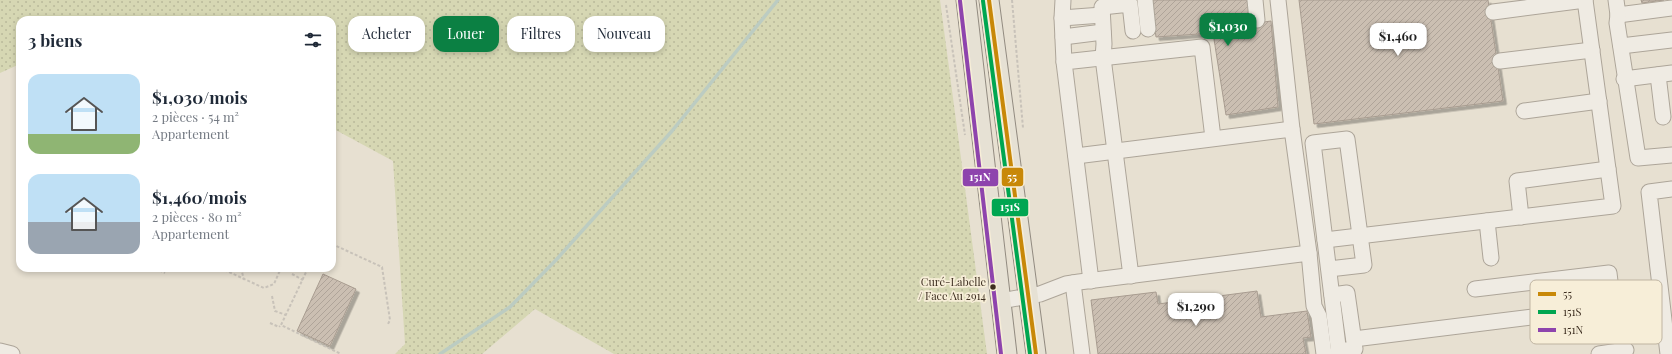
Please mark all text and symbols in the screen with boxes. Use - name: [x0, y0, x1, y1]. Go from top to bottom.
- pin: $1,030: [1195, 13, 1261, 47]
- chip: Acheter: [348, 16, 425, 52]
- chip: Louer: [433, 16, 499, 52]
- chip: Filtres: [507, 16, 575, 52]
- chip: Nouveau: [583, 16, 665, 52]
- text: $1,030: [1208, 17, 1248, 34]
- pin: $1,460: [1365, 23, 1431, 57]
- text: $1,460: [1379, 27, 1417, 44]
- text: 3 biens: [28, 29, 82, 51]
- icon: filters: [302, 29, 324, 51]
- text: $1,030/mois: [152, 86, 248, 108]
- icon: home: [60, 90, 108, 138]
- text: 2 pièces · 54 m²: [152, 108, 239, 125]
- text: Appartement: [152, 125, 229, 142]
- line badge: 55: [1001, 167, 1024, 187]
- line badge: 151N: [962, 168, 999, 187]
- text: 151N: [969, 169, 991, 184]
- text: 55: [1007, 169, 1017, 184]
- text: $1,460/mois: [152, 186, 247, 208]
- icon: home: [60, 190, 108, 238]
- line badge: 151S: [991, 198, 1029, 217]
- text: 151S: [1000, 199, 1020, 214]
- text: 2 pièces · 80 m²: [152, 208, 242, 225]
- text: Appartement: [152, 225, 229, 242]
- place label: Curé-Labelle / Face Au 2914: [918, 274, 987, 303]
- legend: [1530, 280, 1662, 344]
- marker: Curé-Labelle / Face Au 2914: [988, 282, 998, 292]
- text: 55: [1563, 286, 1573, 301]
- pin: $1,290: [1163, 293, 1229, 327]
- text: $1,290: [1177, 297, 1215, 314]
- text: 151S: [1563, 304, 1582, 319]
- text: 151N: [1563, 322, 1584, 337]

